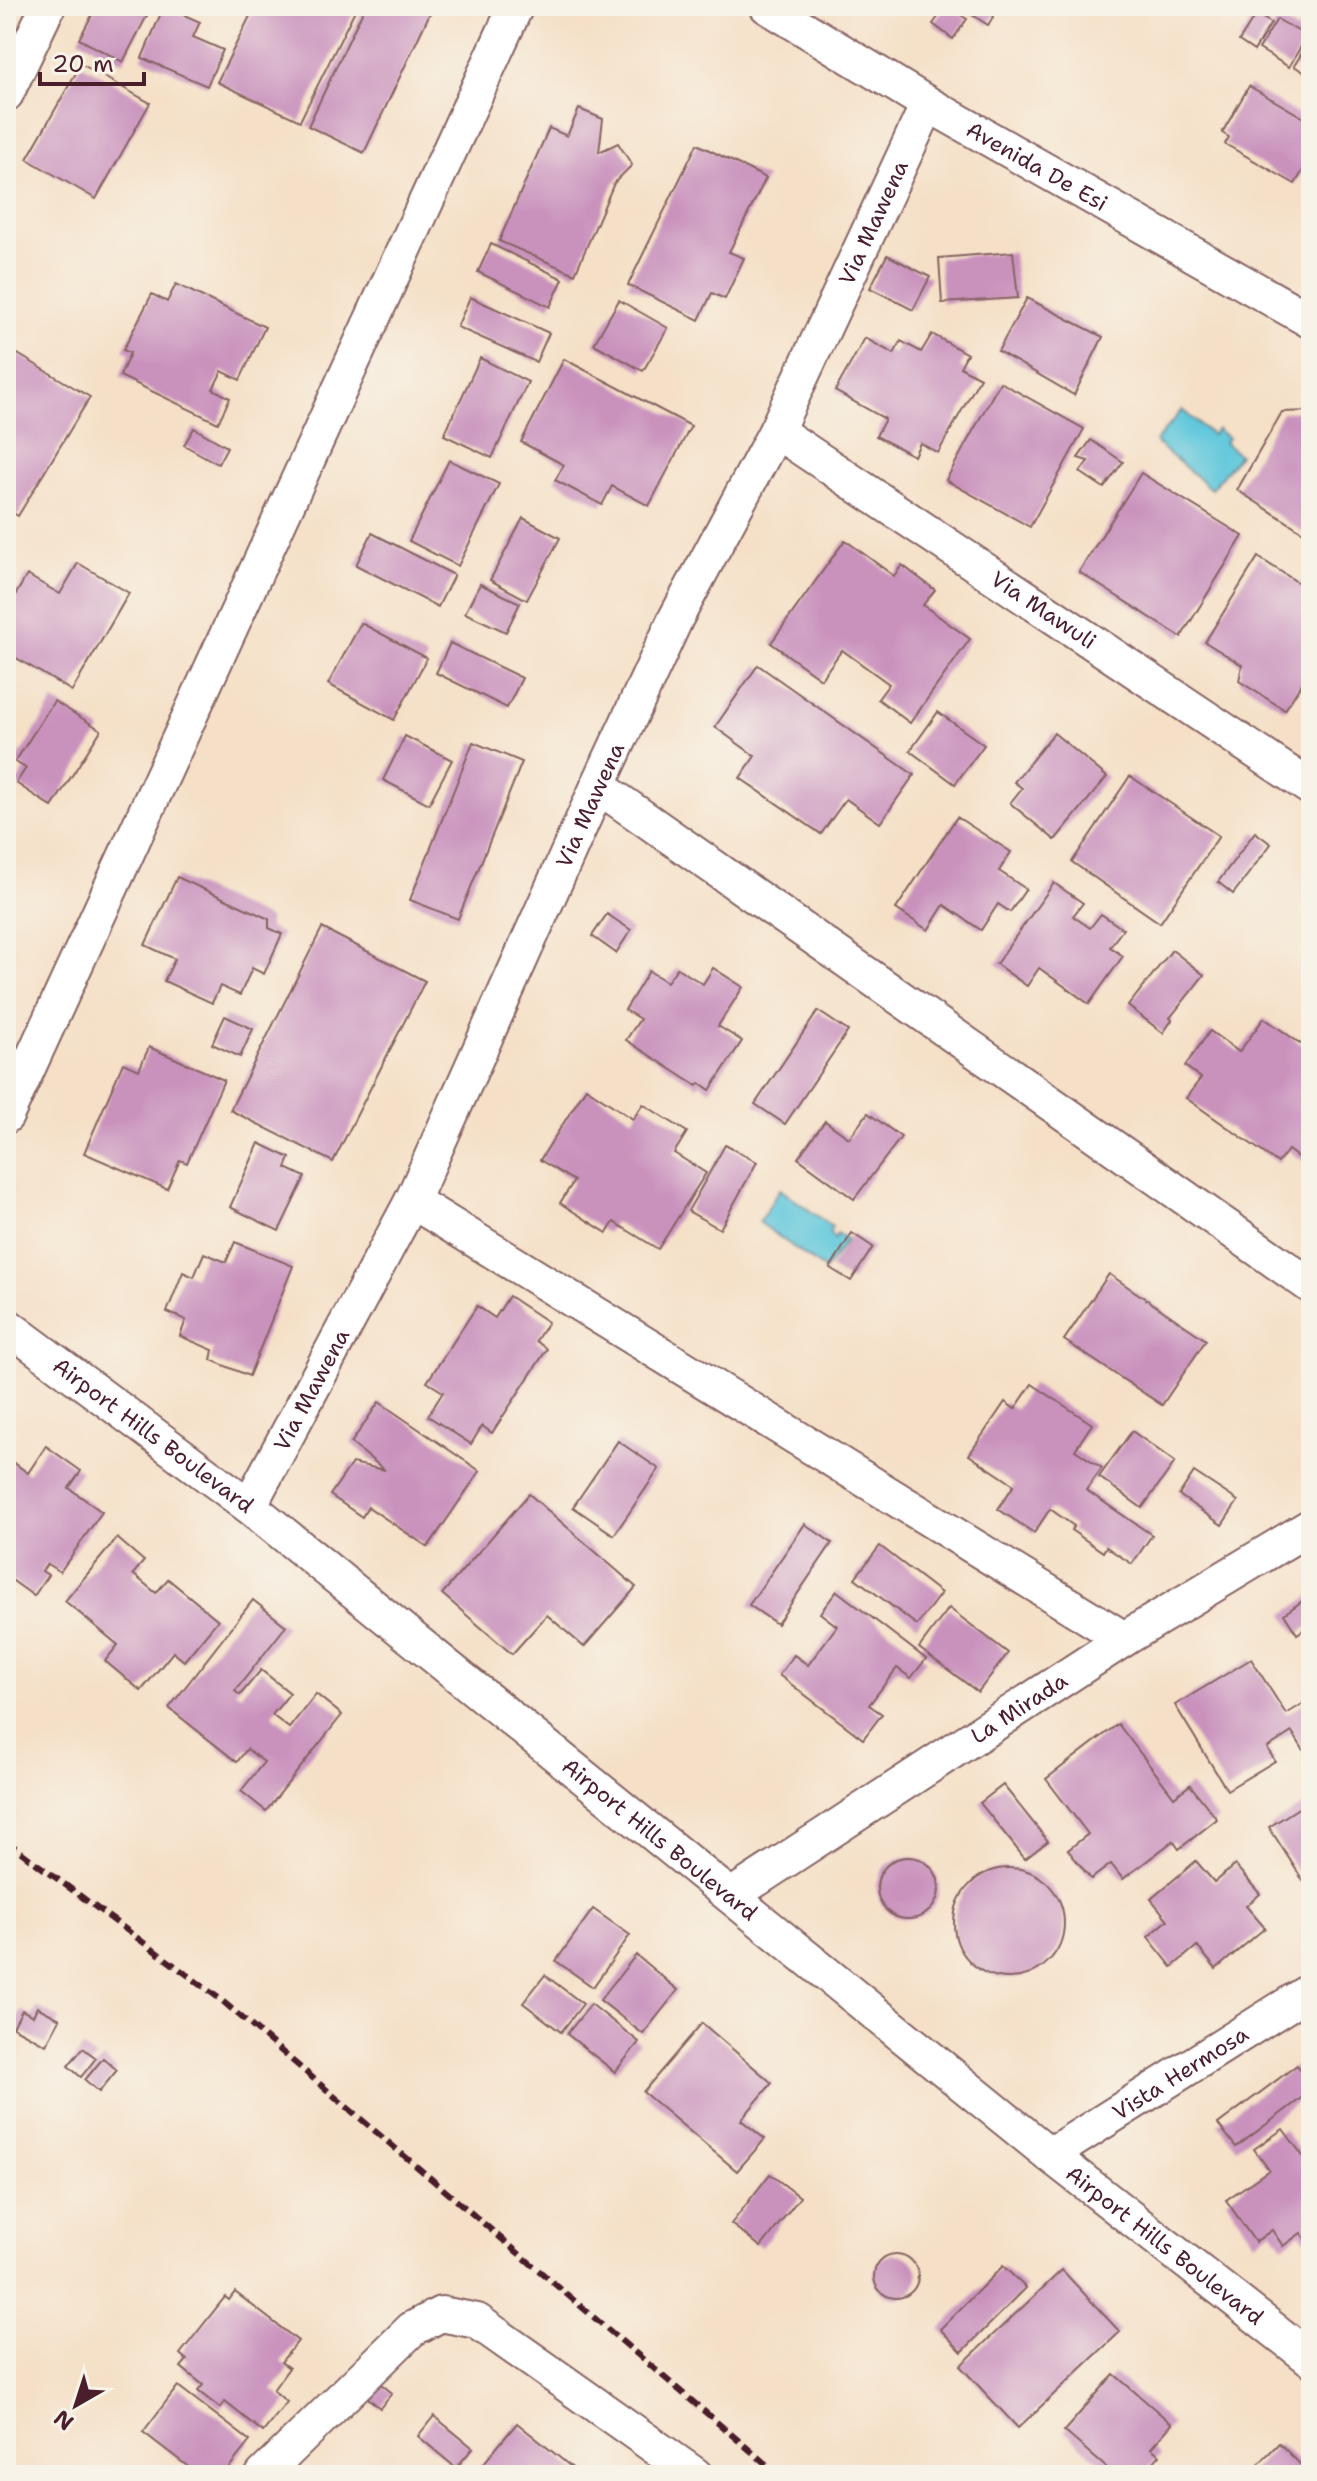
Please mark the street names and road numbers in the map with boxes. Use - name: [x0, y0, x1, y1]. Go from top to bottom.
- street label: Avenida De Esi: [961, 115, 1113, 218]
- street label: Via Mawena: [832, 155, 915, 290]
- street label: Via Mawuli: [985, 564, 1102, 656]
- street label: Via Mawena: [549, 738, 631, 872]
- street label: Via Mawena: [267, 1323, 356, 1456]
- street label: Airport Hills Boulevard: [47, 1351, 260, 1520]
- street label: La Mirada: [965, 1666, 1073, 1750]
- street label: Airport Hills Boulevard: [556, 1752, 763, 1927]
- street label: Vista Hermosa: [1107, 2019, 1254, 2127]
- street label: Airport Hills Boulevard: [1060, 2159, 1270, 2332]

